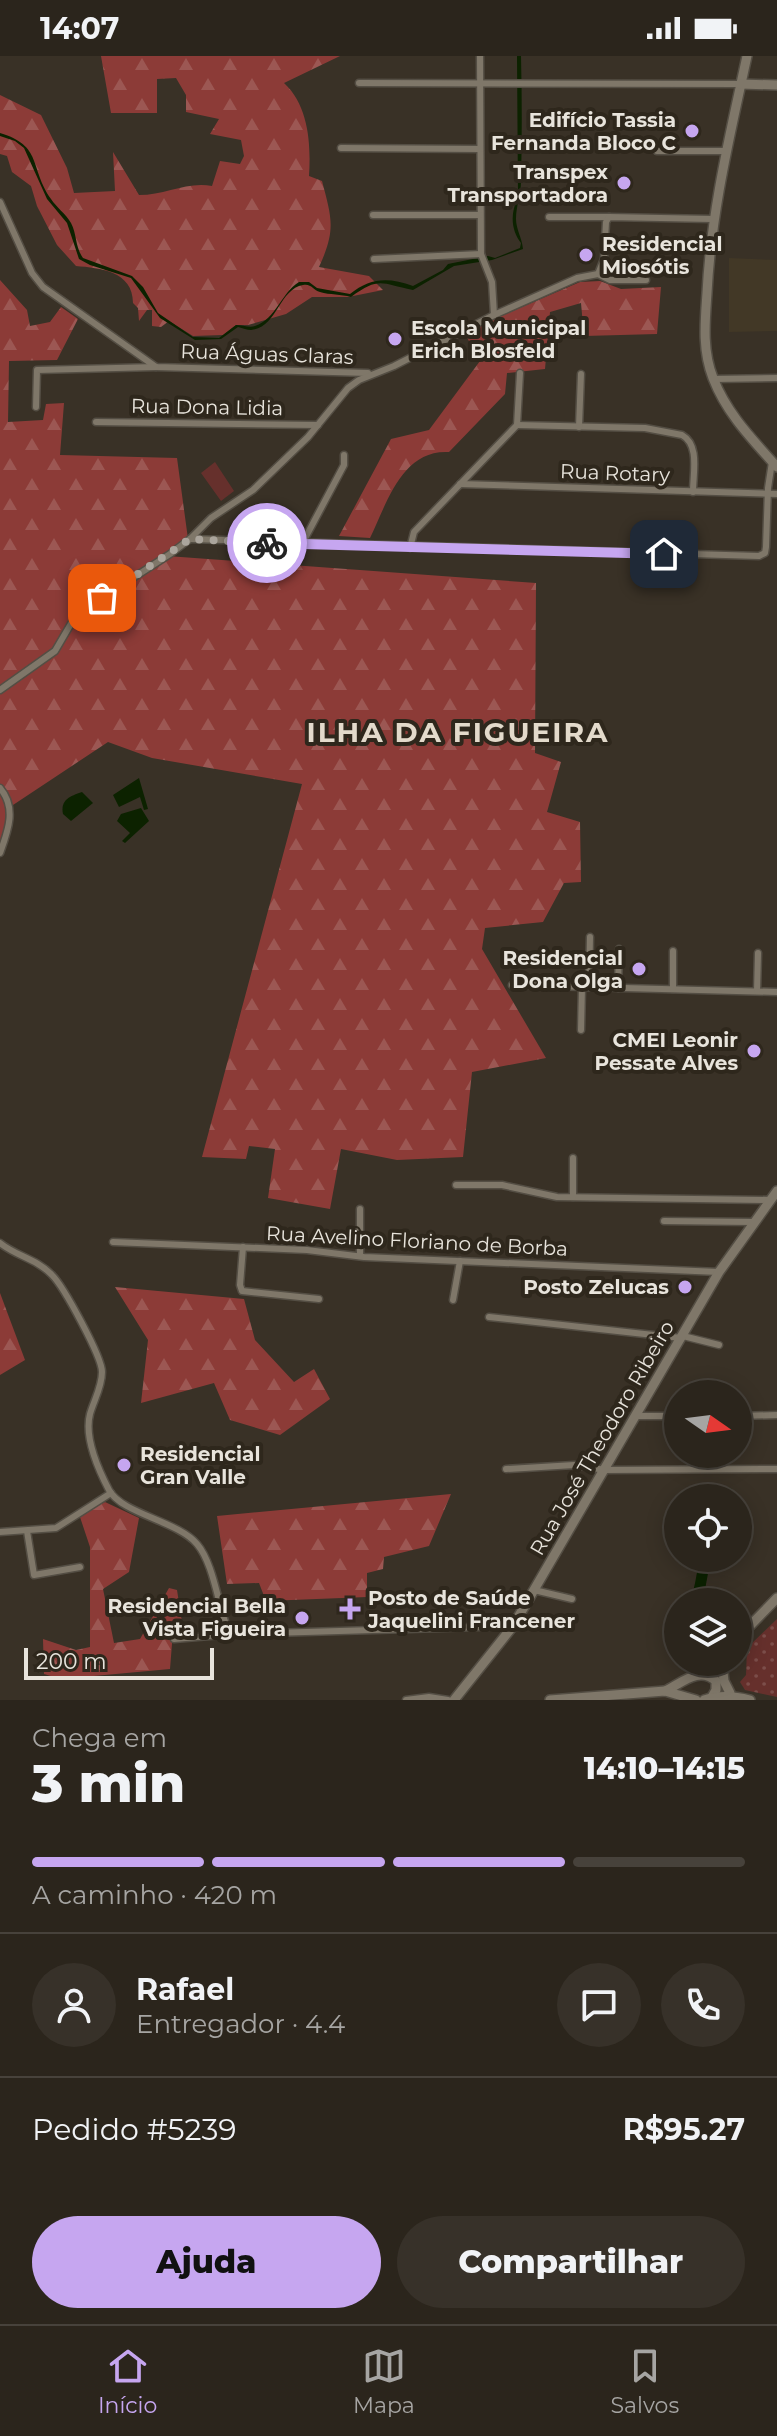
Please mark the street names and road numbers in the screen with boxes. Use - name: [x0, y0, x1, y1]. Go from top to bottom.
- street label: Rua Águas Claras: [180, 339, 354, 369]
- street label: Rua Dona Lidia: [131, 394, 283, 420]
- street label: Rua Rotary: [560, 459, 671, 487]
- street label: Rua Avelino Floriano de Borba: [266, 1221, 568, 1261]
- street label: Rua José Theodoro Ribeiro: [525, 1316, 679, 1560]

